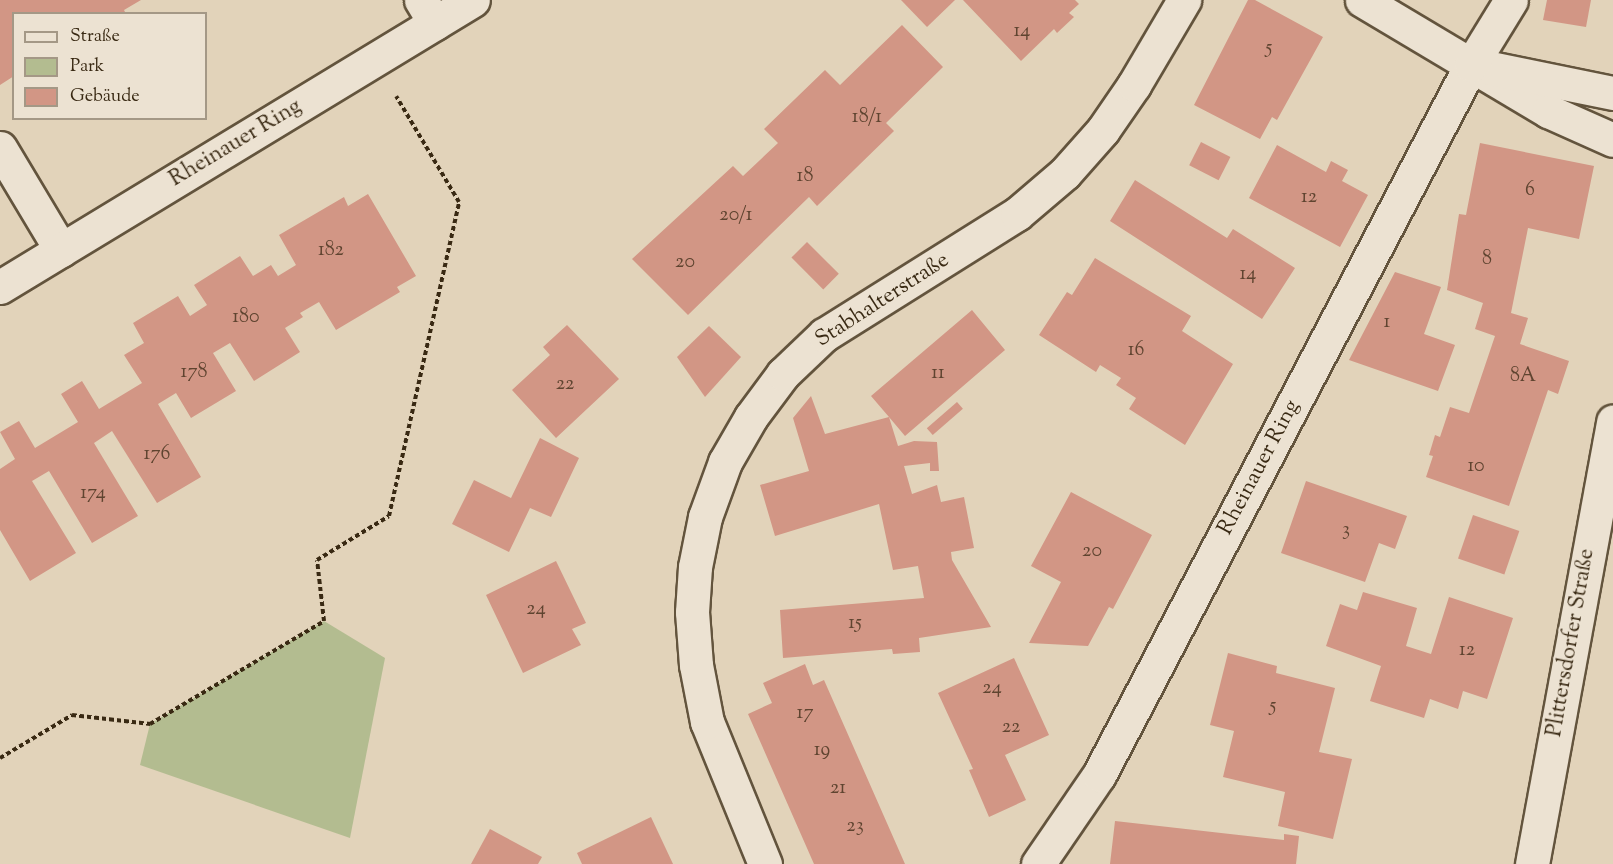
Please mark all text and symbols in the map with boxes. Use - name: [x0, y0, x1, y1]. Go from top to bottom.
- legend: [12, 12, 207, 120]
- house number: 14: [1014, 19, 1030, 43]
- text: Straße: [70, 24, 120, 50]
- house number: 5: [1266, 36, 1272, 60]
- text: Park: [70, 54, 104, 80]
- text: Gebäude: [70, 84, 140, 110]
- street label: Rheinauer Ring: [165, 94, 307, 194]
- house number: 18/1: [852, 105, 882, 129]
- house number: 18: [797, 164, 813, 188]
- house number: 6: [1525, 178, 1535, 202]
- house number: 12: [1301, 185, 1317, 209]
- house number: 20/1: [719, 203, 753, 227]
- house number: 182: [318, 238, 344, 262]
- house number: 8: [1482, 247, 1492, 271]
- street label: Stabhalterstraße: [811, 248, 955, 354]
- house number: 20: [675, 250, 695, 274]
- house number: 14: [1240, 262, 1256, 286]
- house number: 180: [232, 305, 260, 329]
- house number: 1: [1384, 310, 1390, 334]
- house number: 16: [1128, 338, 1144, 362]
- house number: 178: [181, 360, 207, 384]
- house number: 11: [931, 361, 945, 385]
- house number: 8A: [1510, 364, 1536, 388]
- house number: 22: [556, 372, 574, 396]
- street label: Rheinauer Ring: [1213, 396, 1307, 540]
- house number: 176: [144, 442, 170, 466]
- house number: 10: [1467, 454, 1485, 478]
- house number: 174: [80, 481, 106, 505]
- house number: 3: [1342, 518, 1350, 542]
- house number: 20: [1082, 539, 1102, 563]
- street label: Plittersdorfer Straße: [1542, 547, 1602, 739]
- house number: 24: [526, 597, 546, 621]
- house number: 15: [848, 611, 862, 635]
- house number: 12: [1459, 638, 1475, 662]
- house number: 24: [982, 676, 1002, 700]
- house number: 5: [1270, 694, 1276, 718]
- house number: 17: [797, 701, 813, 725]
- house number: 22: [1002, 715, 1020, 739]
- house number: 19: [814, 738, 830, 762]
- house number: 21: [830, 776, 846, 800]
- house number: 23: [846, 814, 864, 838]

